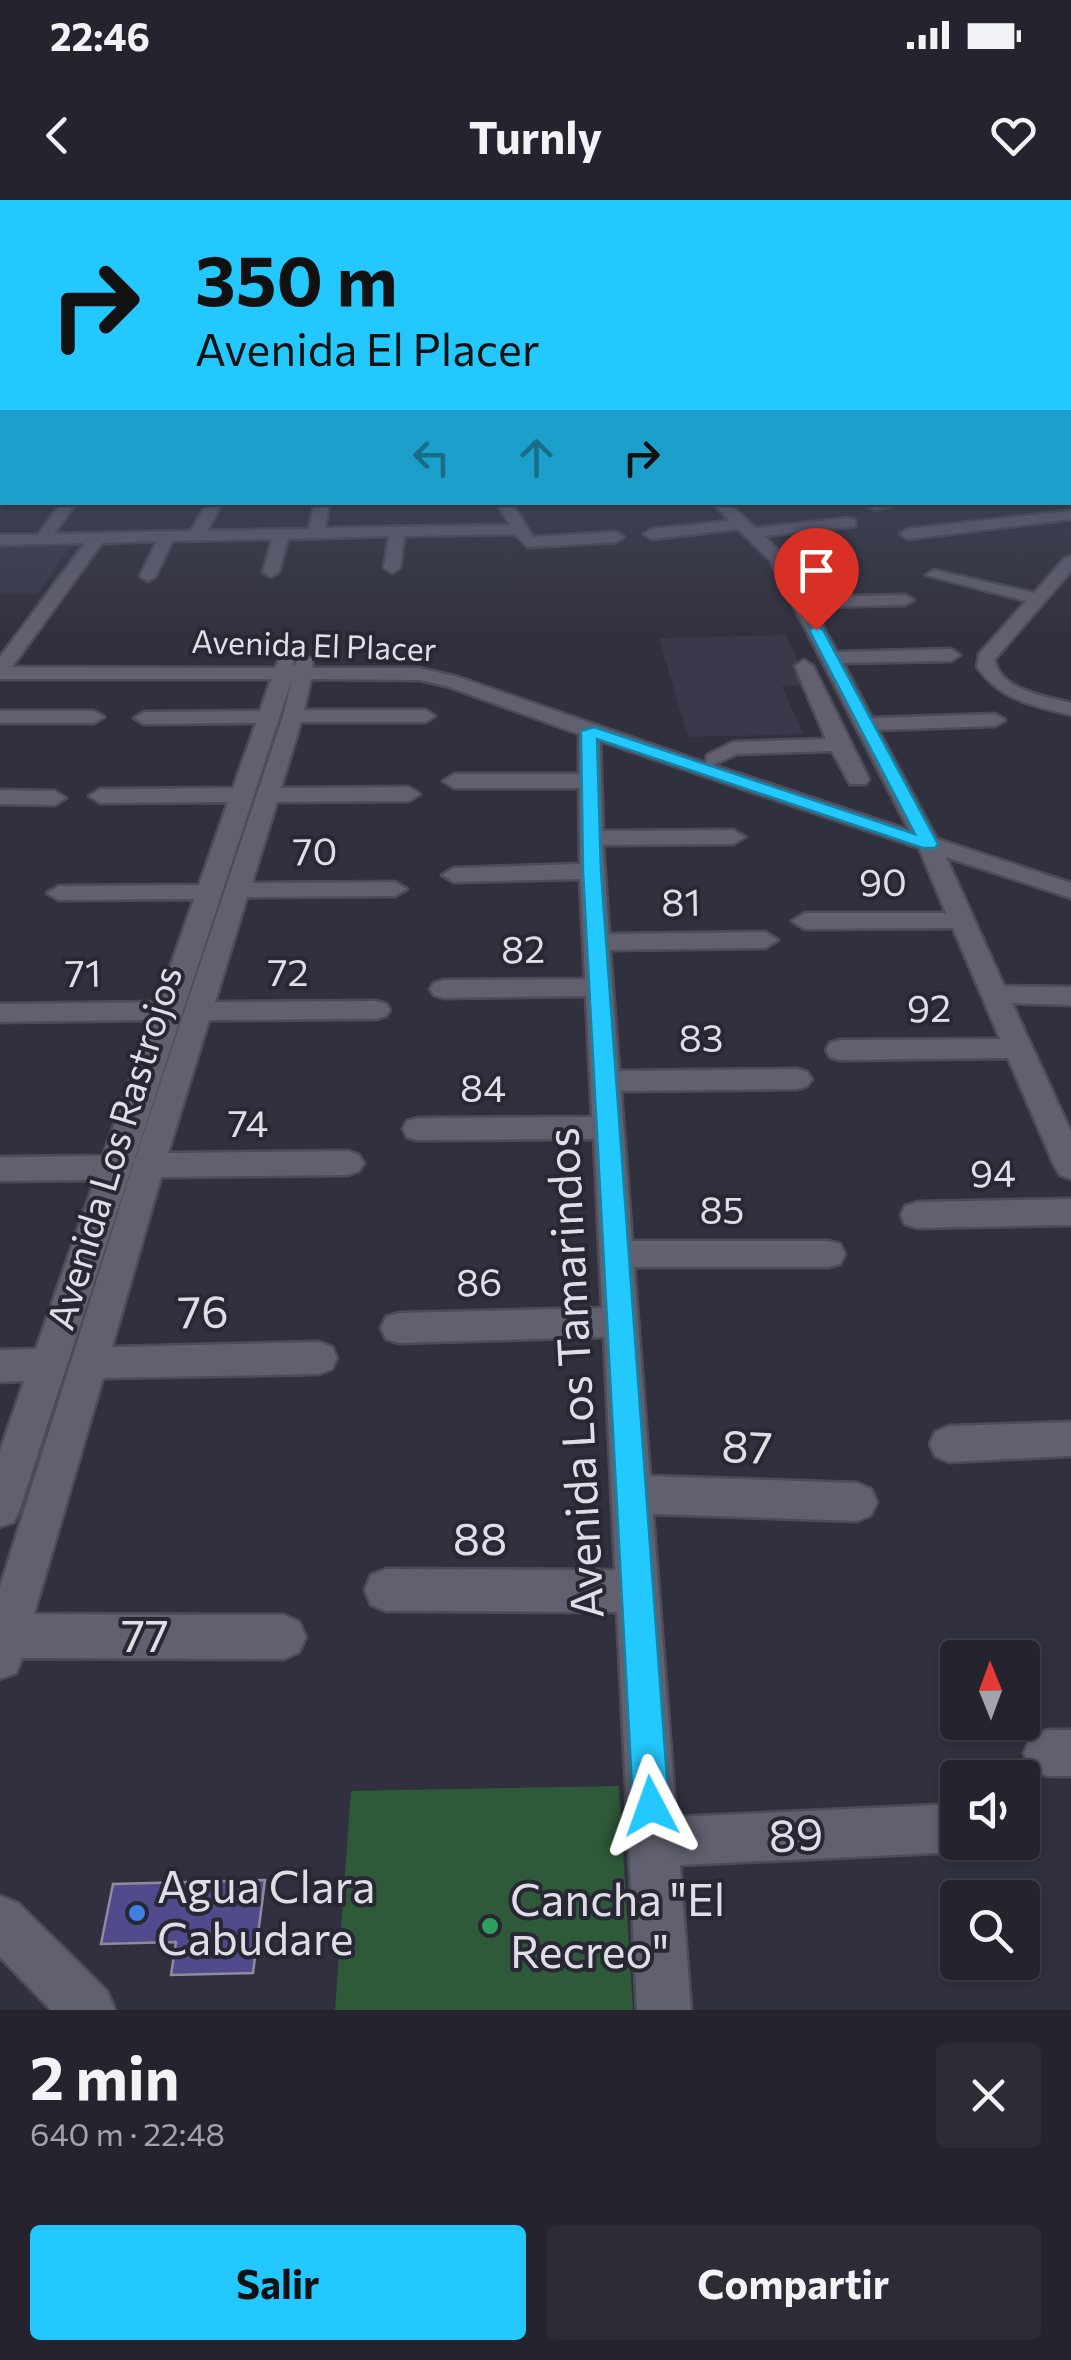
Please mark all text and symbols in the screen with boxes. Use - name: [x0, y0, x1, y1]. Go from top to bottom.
- text: 22:46: [50, 12, 150, 59]
- icon: back: [30, 108, 85, 163]
- text: Turnly: [469, 108, 602, 163]
- icon: heart: [986, 108, 1041, 163]
- text: 350 m: [195, 235, 398, 320]
- icon: right: [30, 240, 160, 370]
- text: Avenida El Placer: [195, 320, 540, 375]
- icon: left: [404, 430, 459, 485]
- icon: ahead: [509, 430, 564, 485]
- icon: right: [614, 430, 669, 485]
- pin: [774, 528, 859, 631]
- icon: arrive: [789, 543, 844, 598]
- street label: Avenida El Placer: [191, 620, 437, 668]
- street label: 70: [292, 826, 338, 873]
- street label: 90: [859, 857, 907, 904]
- street label: 81: [661, 877, 701, 924]
- street label: 82: [501, 924, 545, 971]
- street label: 72: [267, 947, 309, 994]
- street label: 71: [64, 948, 102, 995]
- street label: Avenida Los Rastrojos: [35, 960, 190, 1335]
- street label: 92: [907, 983, 951, 1030]
- street label: 83: [679, 1013, 723, 1060]
- street label: 84: [460, 1063, 506, 1110]
- street label: 74: [228, 1098, 268, 1145]
- street label: Avenida Los Tamarindos: [532, 1126, 613, 1620]
- street label: 94: [970, 1148, 1016, 1195]
- street label: 85: [700, 1185, 744, 1232]
- street label: 86: [455, 1257, 502, 1304]
- street label: 76: [177, 1282, 229, 1337]
- street label: 87: [720, 1416, 774, 1473]
- street label: 88: [453, 1509, 507, 1564]
- street label: 77: [121, 1606, 169, 1661]
- north arrow: [940, 1640, 1040, 1740]
- map controls: [940, 1640, 1040, 1980]
- position arrow: [599, 1754, 703, 1858]
- button: sound: [940, 1760, 1040, 1860]
- street label: 89: [767, 1804, 825, 1861]
- place label: Agua Clara Cabudare: [157, 1857, 376, 1964]
- place label: Cancha "El Recreo": [510, 1870, 725, 1977]
- button: search: [940, 1880, 1040, 1980]
- marker: Agua Clara Cabudare: [126, 1902, 148, 1924]
- marker: Cancha "El Recreo": [479, 1915, 501, 1937]
- text: 2 min: [30, 2039, 179, 2112]
- button: close: [936, 2043, 1041, 2148]
- text: 640 m · 22:48: [30, 2113, 225, 2153]
- button: Salir: [30, 2225, 526, 2340]
- button: Compartir: [546, 2225, 1041, 2340]

